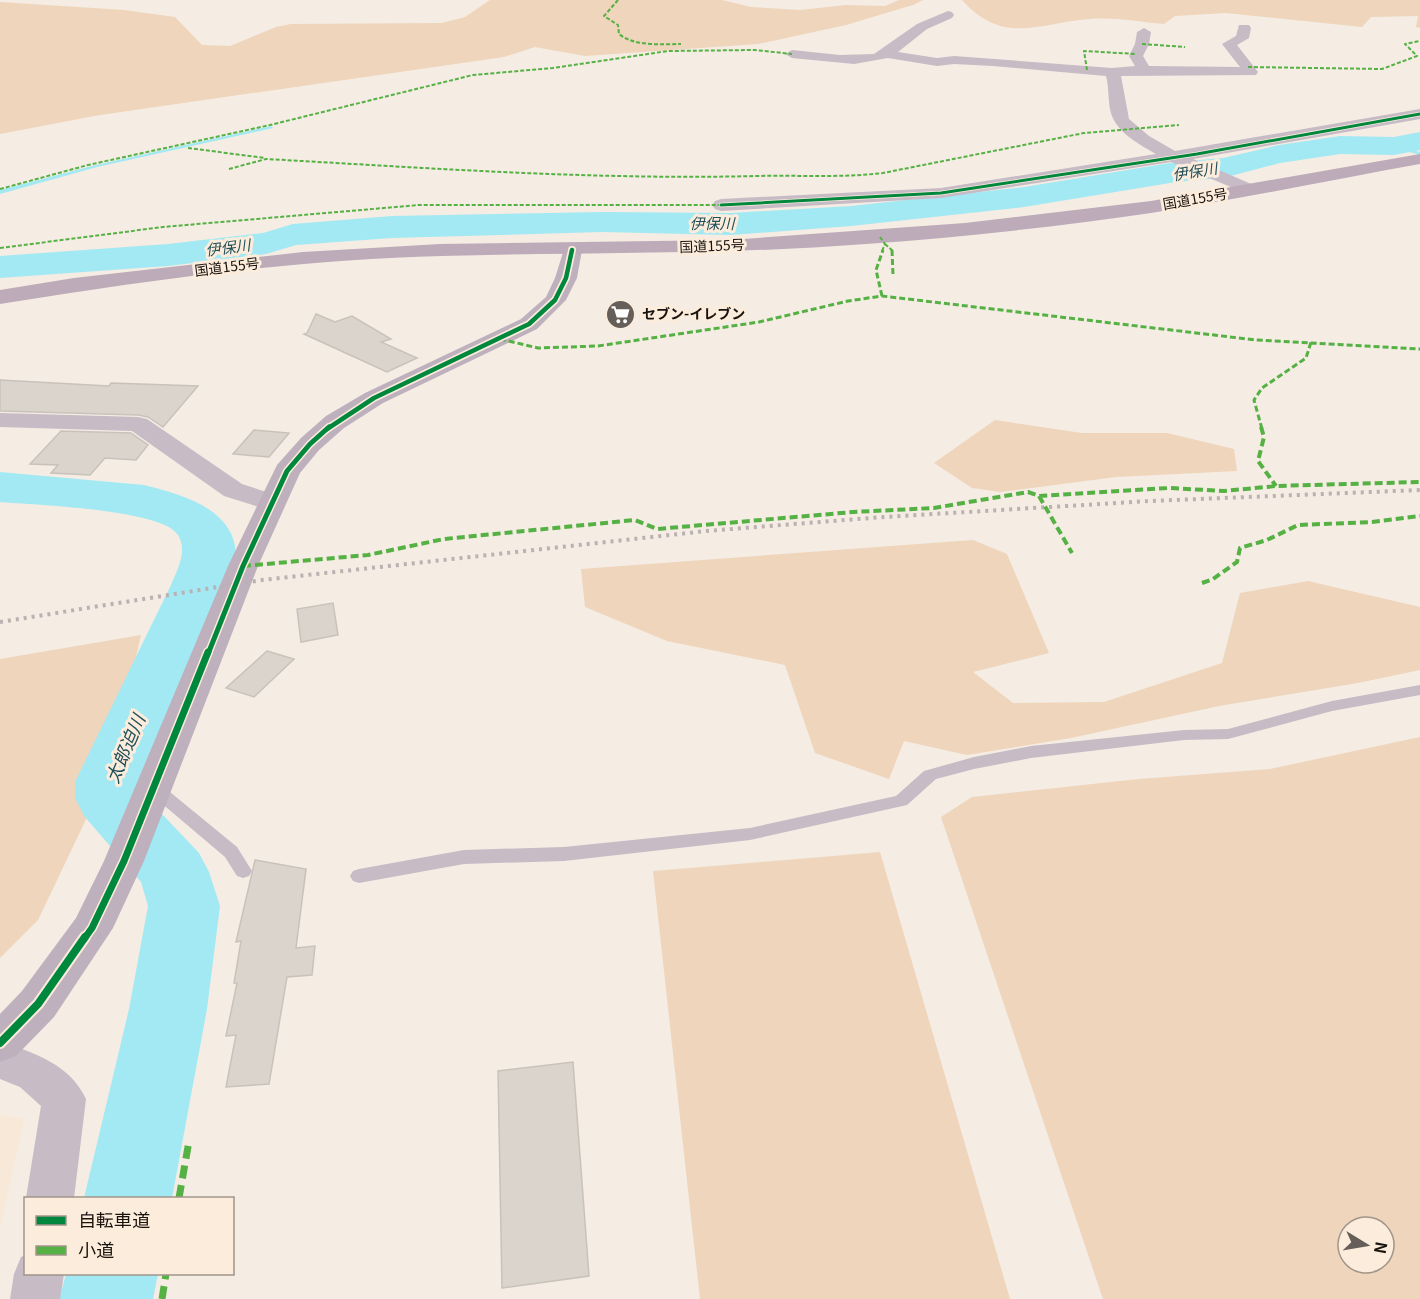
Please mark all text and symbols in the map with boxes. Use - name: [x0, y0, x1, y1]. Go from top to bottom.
- water label: 伊保川: [1171, 156, 1221, 184]
- street label: 国道155号: [1161, 182, 1229, 214]
- water label: 伊保川: [689, 212, 736, 233]
- water label: 伊保川: [204, 233, 253, 260]
- street label: 国道155号: [679, 234, 745, 256]
- street label: 国道155号: [193, 252, 261, 280]
- supermarket icon: セブン-イレブン: [605, 298, 637, 330]
- place label: セブン-イレブン: [642, 303, 745, 323]
- water label: 太郎迫川: [98, 708, 151, 786]
- legend: [24, 1197, 234, 1275]
- text: 自転車道: [78, 1206, 150, 1232]
- north arrow: [1336, 1215, 1396, 1275]
- text: 小道: [78, 1236, 114, 1262]
- text: N: [1369, 1240, 1395, 1256]

